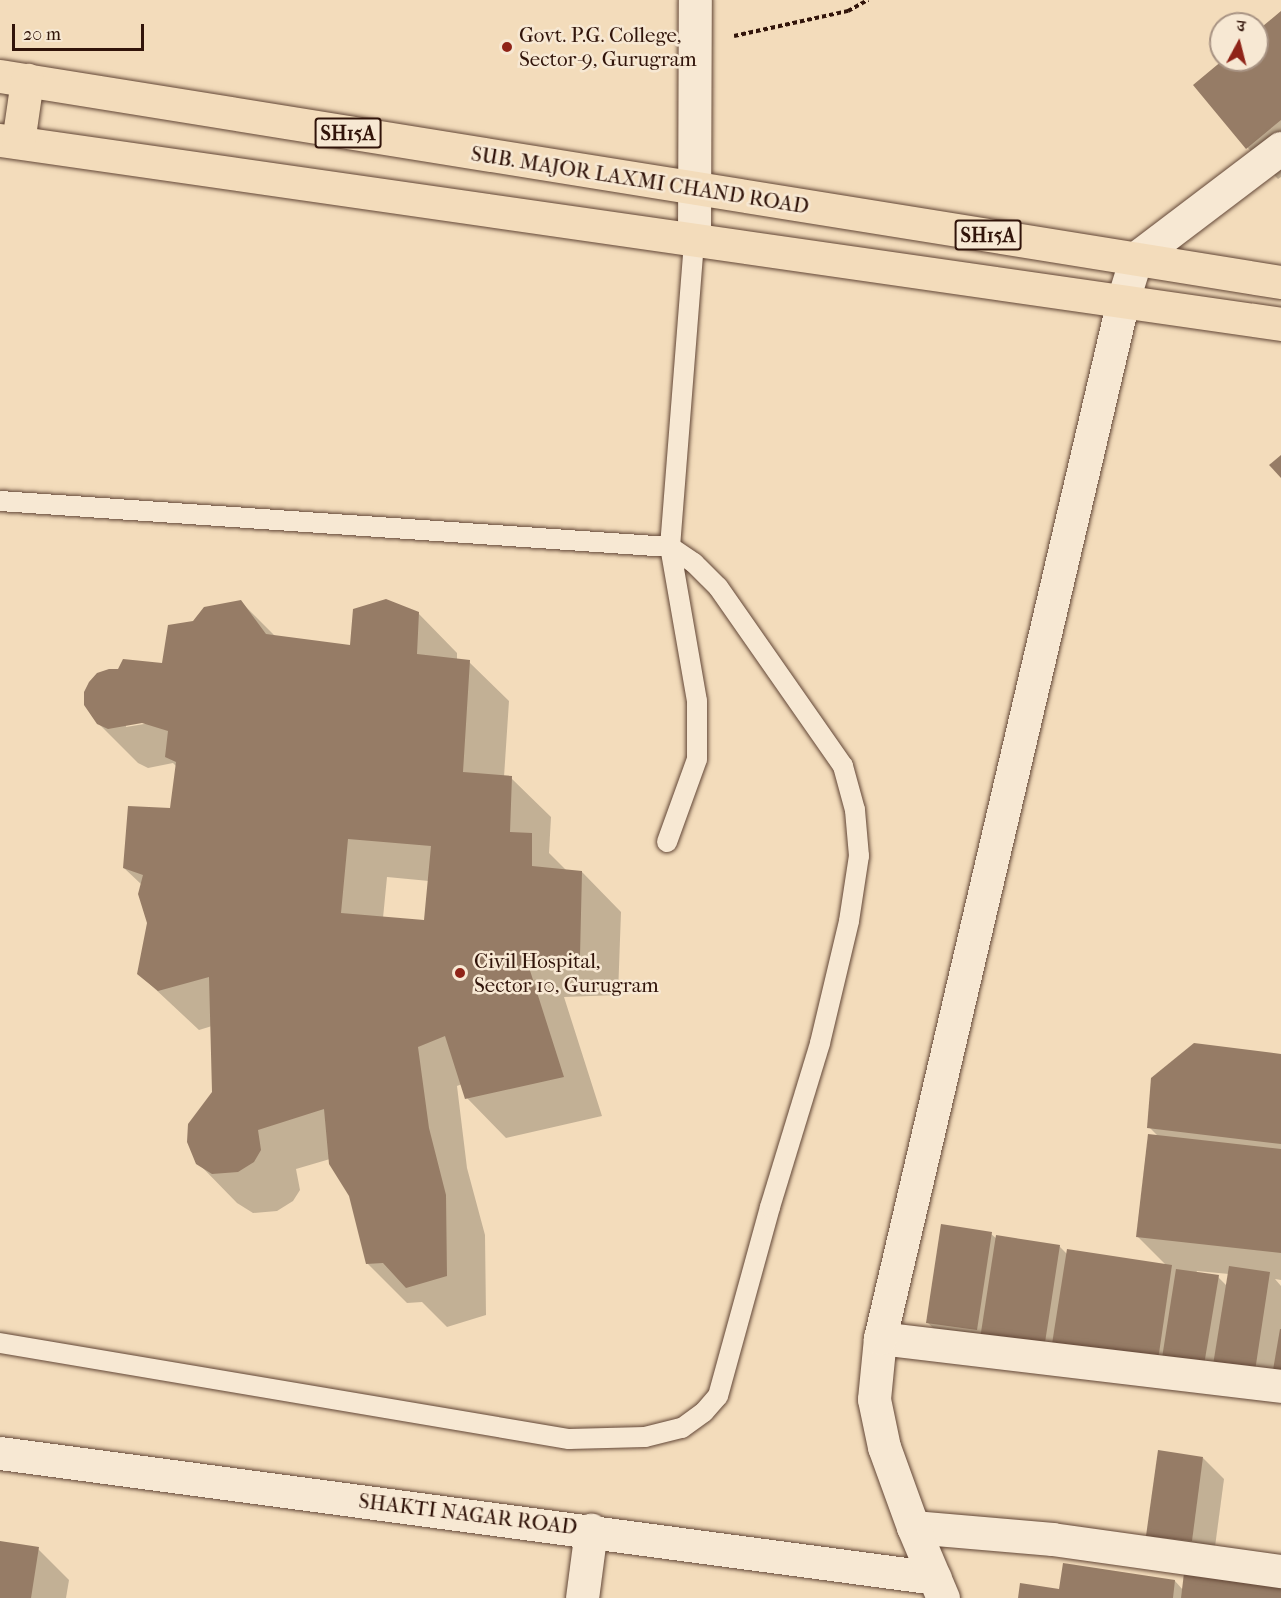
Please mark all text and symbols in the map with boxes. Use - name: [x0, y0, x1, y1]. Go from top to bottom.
- scale bar: [15, 12, 147, 50]
- north arrow: [1209, 12, 1269, 72]
- text: उ: [1236, 16, 1246, 36]
- place label: Govt. P.G. College, Sector-9, Gurugram: [519, 22, 697, 72]
- text: 20 m: [23, 24, 61, 45]
- marker: Govt. P.G. College, Sector-9, Gurugram: [500, 40, 514, 54]
- road number: SH15A: [314, 116, 382, 150]
- street label: SUB. MAJOR LAXMI CHAND ROAD: [469, 141, 811, 219]
- road number: SH15A: [954, 218, 1022, 252]
- place label: Civil Hospital, Sector 10, Gurugram: [474, 948, 659, 998]
- marker: Civil Hospital, Sector 10, Gurugram: [451, 964, 469, 982]
- street label: SHAKTI NAGAR ROAD: [357, 1488, 579, 1540]

